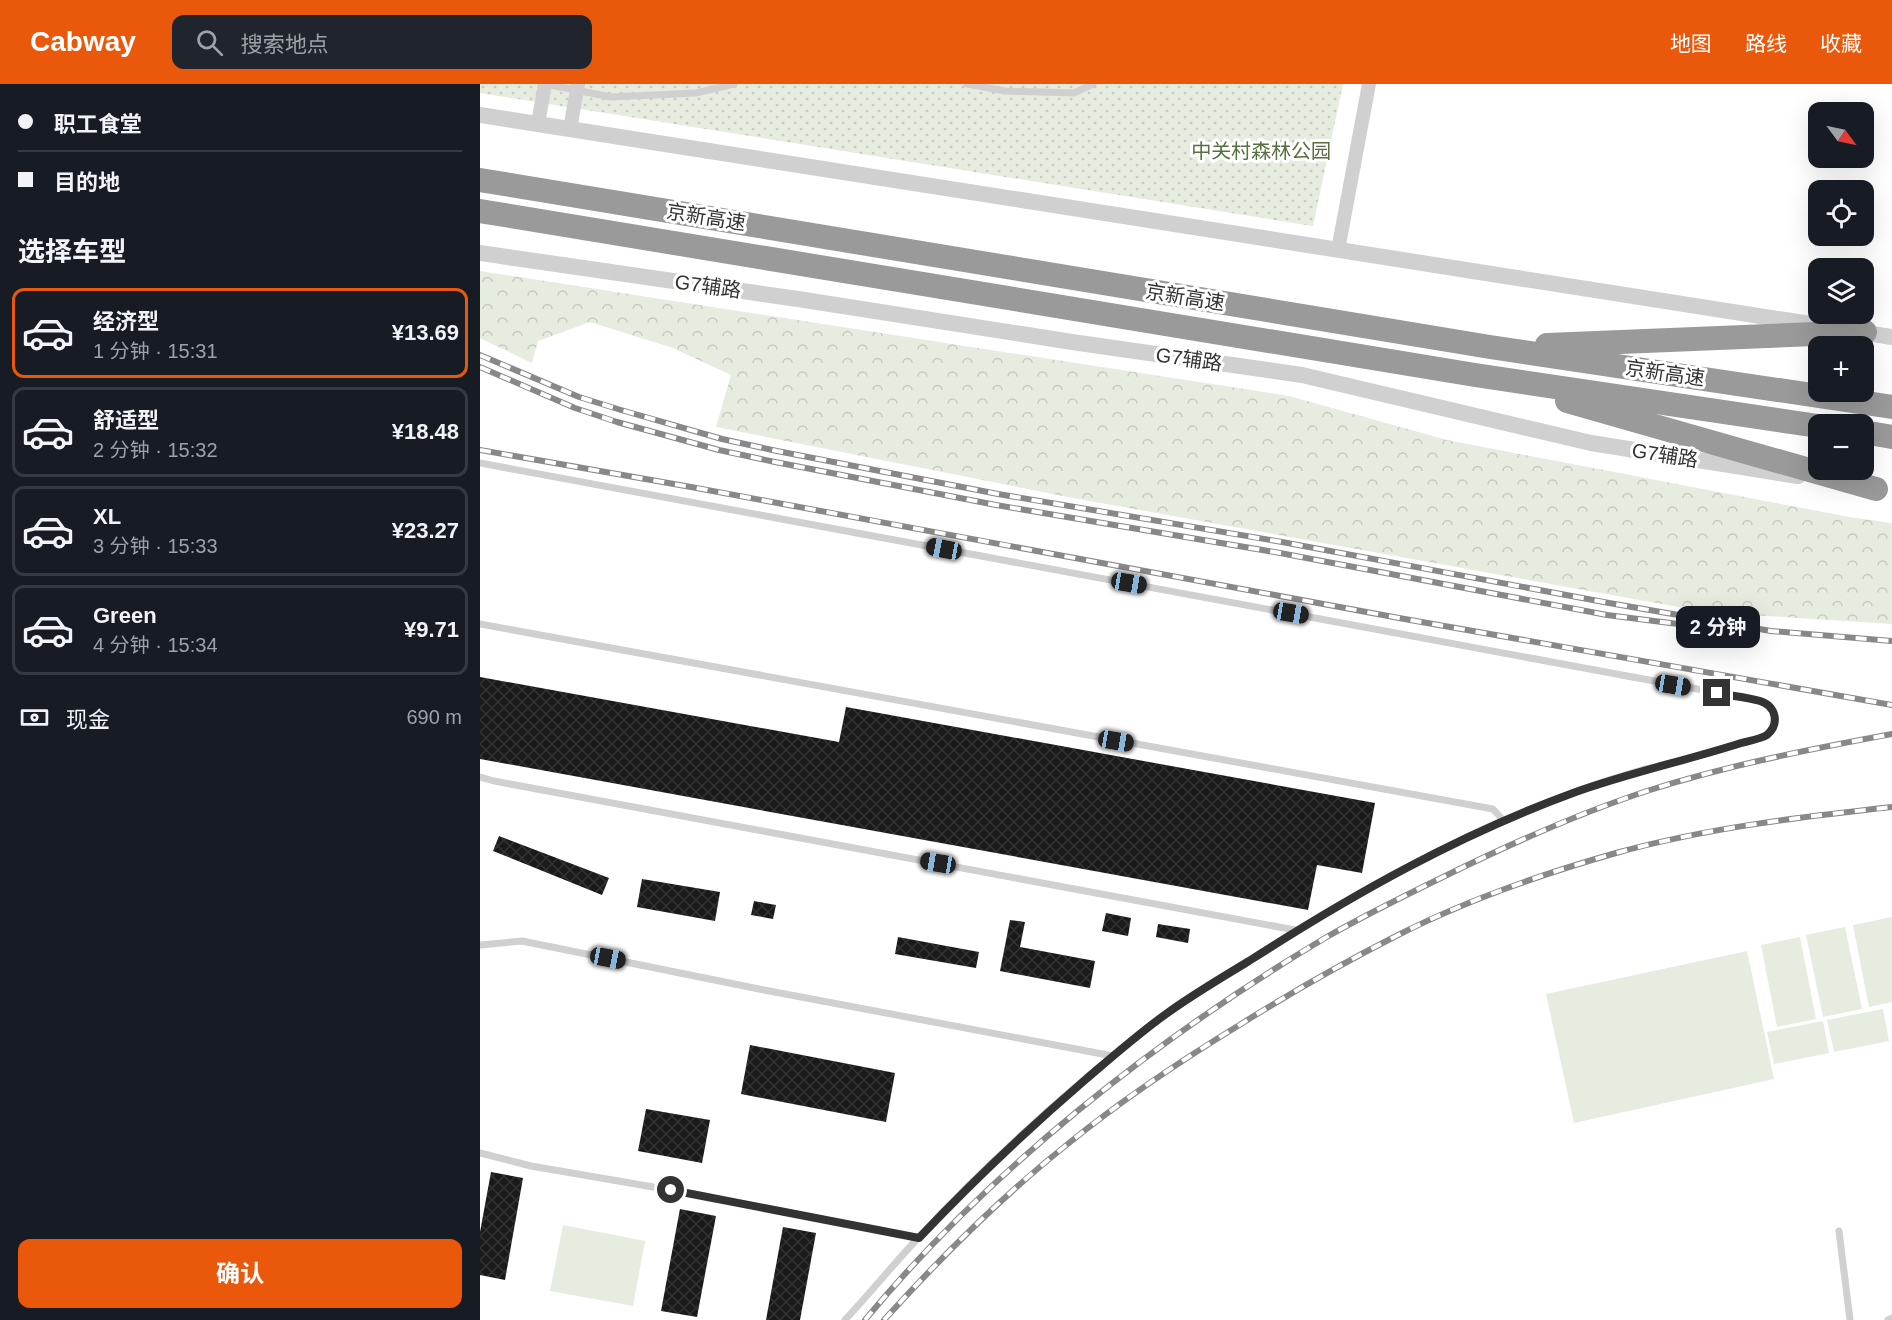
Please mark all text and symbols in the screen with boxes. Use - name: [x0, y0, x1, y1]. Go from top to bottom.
- search box: [172, 15, 592, 69]
- text: Cabway: [30, 26, 136, 57]
- icon: search: [193, 26, 226, 59]
- text: 搜索地点: [241, 32, 329, 57]
- text: 地图: [1670, 32, 1712, 55]
- text: 路线: [1745, 32, 1787, 55]
- text: 收藏: [1820, 32, 1862, 55]
- north arrow: [1808, 102, 1874, 168]
- map controls: [1808, 102, 1874, 480]
- text: 职工食堂: [54, 112, 142, 137]
- park label: 中关村森林公园: [1191, 140, 1331, 162]
- text: 目的地: [54, 170, 120, 195]
- button: locate: [1808, 180, 1874, 246]
- street label: 京新高速: [665, 200, 747, 234]
- text: 选择车型: [18, 237, 126, 267]
- button: layers: [1808, 258, 1874, 324]
- street label: G7辅路: [673, 270, 743, 302]
- street label: 京新高速: [1144, 280, 1226, 314]
- icon: car: [21, 306, 75, 360]
- text: 经济型: [93, 309, 159, 334]
- text: ¥13.69: [392, 320, 459, 345]
- button: +: [1808, 336, 1874, 402]
- text: 1 分钟 · 15:31: [93, 340, 218, 362]
- street label: G7辅路: [1154, 343, 1224, 375]
- street label: 京新高速: [1624, 357, 1706, 389]
- icon: car: [21, 405, 75, 459]
- text: 舒适型: [93, 408, 159, 433]
- button: −: [1808, 414, 1874, 480]
- text: ¥18.48: [392, 419, 459, 444]
- text: 2 分钟 · 15:32: [93, 439, 218, 461]
- street label: G7辅路: [1630, 439, 1700, 471]
- icon: car: [21, 504, 75, 558]
- text: XL: [93, 504, 121, 529]
- text: ¥23.27: [392, 518, 459, 543]
- text: 3 分钟 · 15:33: [93, 535, 218, 557]
- car: [925, 537, 963, 561]
- car: [1110, 571, 1148, 595]
- car: [1272, 601, 1310, 625]
- icon: car: [21, 603, 75, 657]
- text: Green: [93, 603, 157, 628]
- callout: 2 分钟: [1675, 606, 1759, 648]
- text: 2 分钟: [1690, 616, 1746, 638]
- text: ¥9.71: [404, 617, 459, 642]
- text: 4 分钟 · 15:34: [93, 634, 218, 656]
- car: [1654, 673, 1692, 697]
- route end: [1703, 679, 1730, 706]
- icon: cash: [18, 701, 51, 734]
- text: 690 m: [406, 706, 462, 728]
- text: 现金: [66, 707, 110, 732]
- car: [1097, 729, 1135, 753]
- car: [919, 851, 957, 875]
- car: [589, 946, 627, 970]
- route start: [657, 1176, 684, 1203]
- button: 确认: [18, 1239, 462, 1308]

